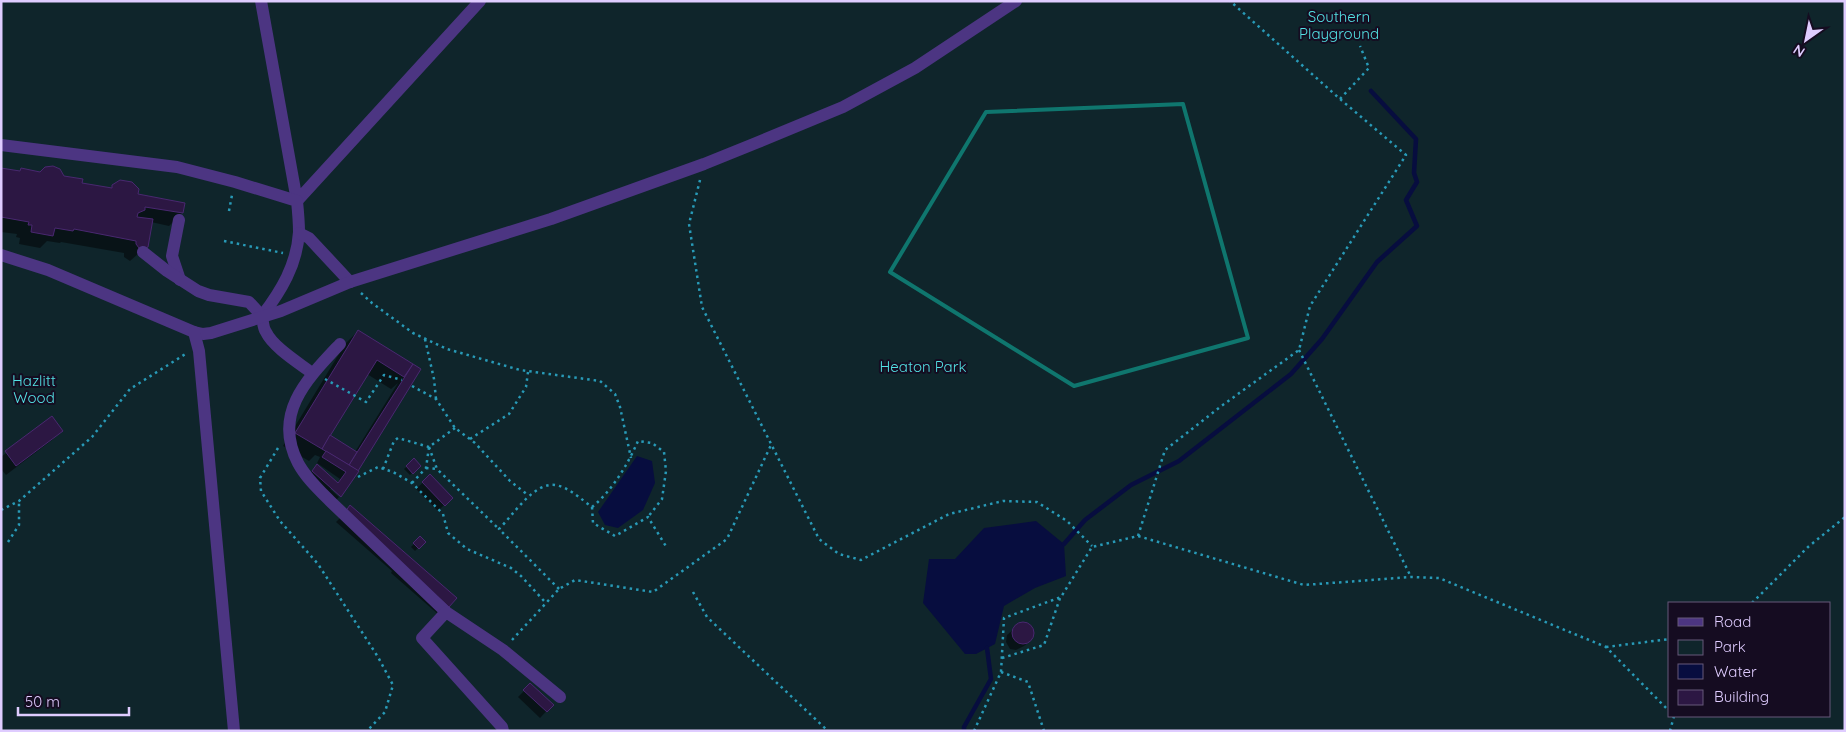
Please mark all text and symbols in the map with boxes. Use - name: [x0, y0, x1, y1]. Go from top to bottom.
- park label: Southern Playground: [1299, 7, 1379, 43]
- north arrow: [1781, 15, 1831, 65]
- text: N: [1790, 41, 1808, 61]
- park label: Heaton Park: [879, 357, 967, 376]
- park label: Hazlitt Wood: [12, 371, 56, 407]
- legend: [1668, 602, 1831, 717]
- text: Road: [1714, 612, 1751, 631]
- text: Park: [1714, 637, 1746, 656]
- text: Water: [1714, 662, 1757, 681]
- scale bar: [18, 684, 129, 716]
- text: Building: [1714, 687, 1769, 706]
- text: 50 m: [25, 692, 60, 711]

